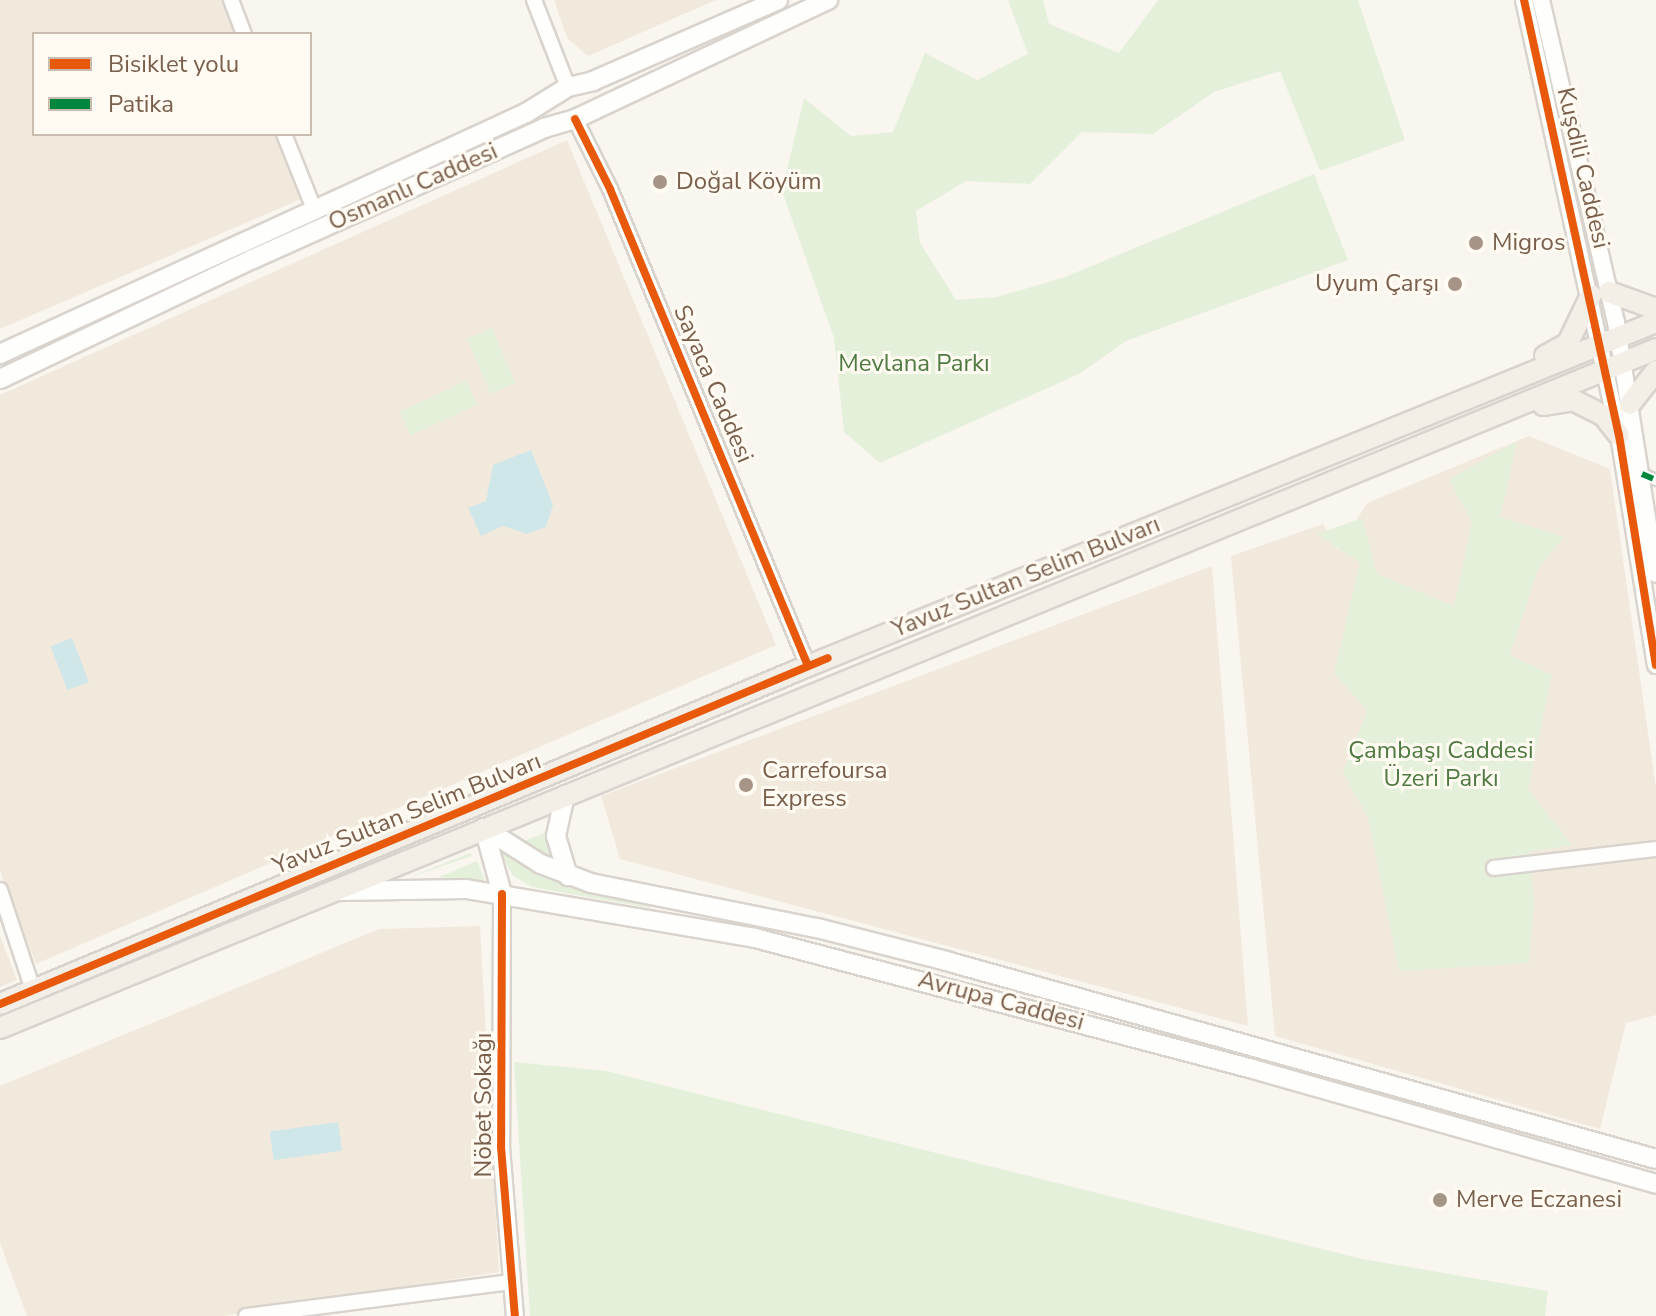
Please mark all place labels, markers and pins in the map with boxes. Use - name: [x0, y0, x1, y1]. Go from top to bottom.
- place label: Doğal Köyüm: [676, 168, 821, 196]
- marker: Doğal Köyüm: [651, 173, 669, 191]
- place label: Migros: [1492, 229, 1565, 257]
- marker: Migros: [1467, 234, 1485, 252]
- place label: Uyum Çarşı: [1315, 270, 1439, 298]
- marker: Uyum Çarşı: [1446, 275, 1464, 293]
- place label: Carrefoursa Express: [762, 757, 887, 813]
- marker: Carrefoursa Express: [737, 776, 755, 794]
- place label: Merve Eczanesi: [1456, 1186, 1622, 1214]
- marker: Merve Eczanesi: [1431, 1191, 1449, 1209]

